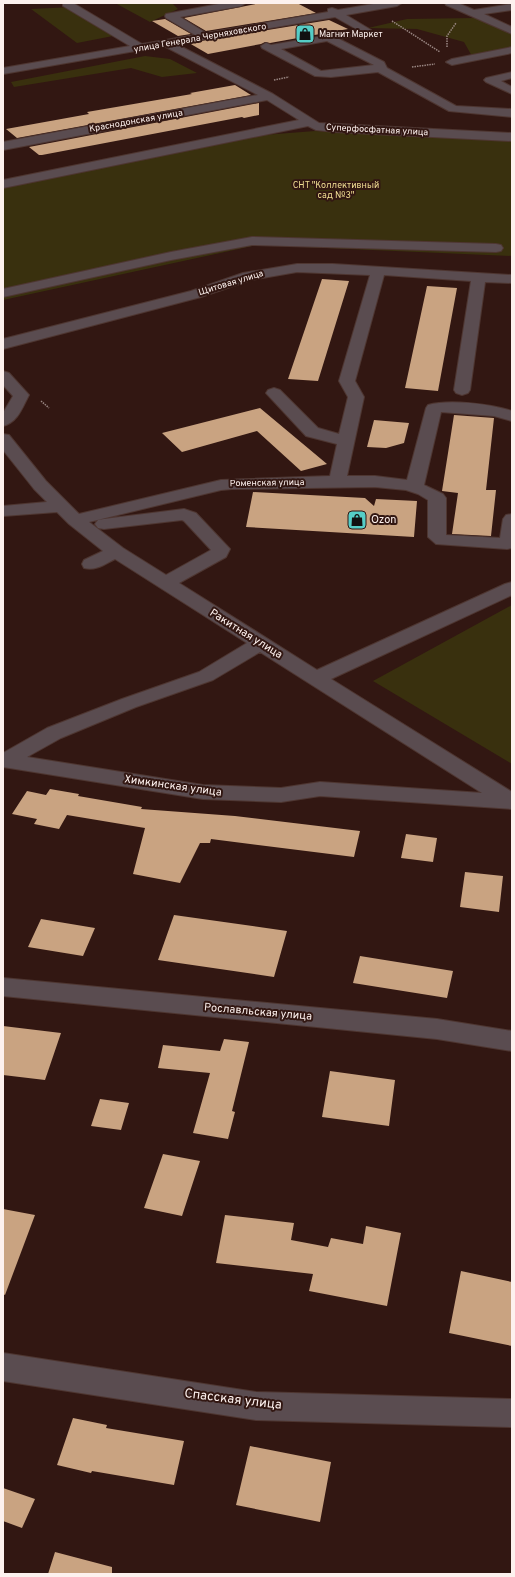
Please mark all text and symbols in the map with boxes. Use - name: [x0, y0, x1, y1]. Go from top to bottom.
- street label: улица Генерала Черняховского: [133, 21, 267, 55]
- shop icon: Магнит Маркет: [294, 23, 316, 45]
- place label: Магнит Маркет: [319, 29, 383, 40]
- street label: Краснодонская улица: [88, 107, 184, 135]
- street label: Суперфосфатная улица: [325, 122, 429, 138]
- park label: СНТ "Коллективный сад №3": [293, 180, 379, 201]
- street label: Щитовая улица: [197, 268, 265, 298]
- street label: Роменская улица: [230, 477, 305, 489]
- shop icon: Ozon: [346, 509, 368, 531]
- place label: Ozon: [371, 513, 397, 527]
- street label: Ракитная улица: [207, 606, 285, 662]
- street label: Химкинская улица: [123, 772, 223, 800]
- street label: Рославльская улица: [203, 1000, 313, 1024]
- street label: Спасская улица: [183, 1386, 283, 1414]

